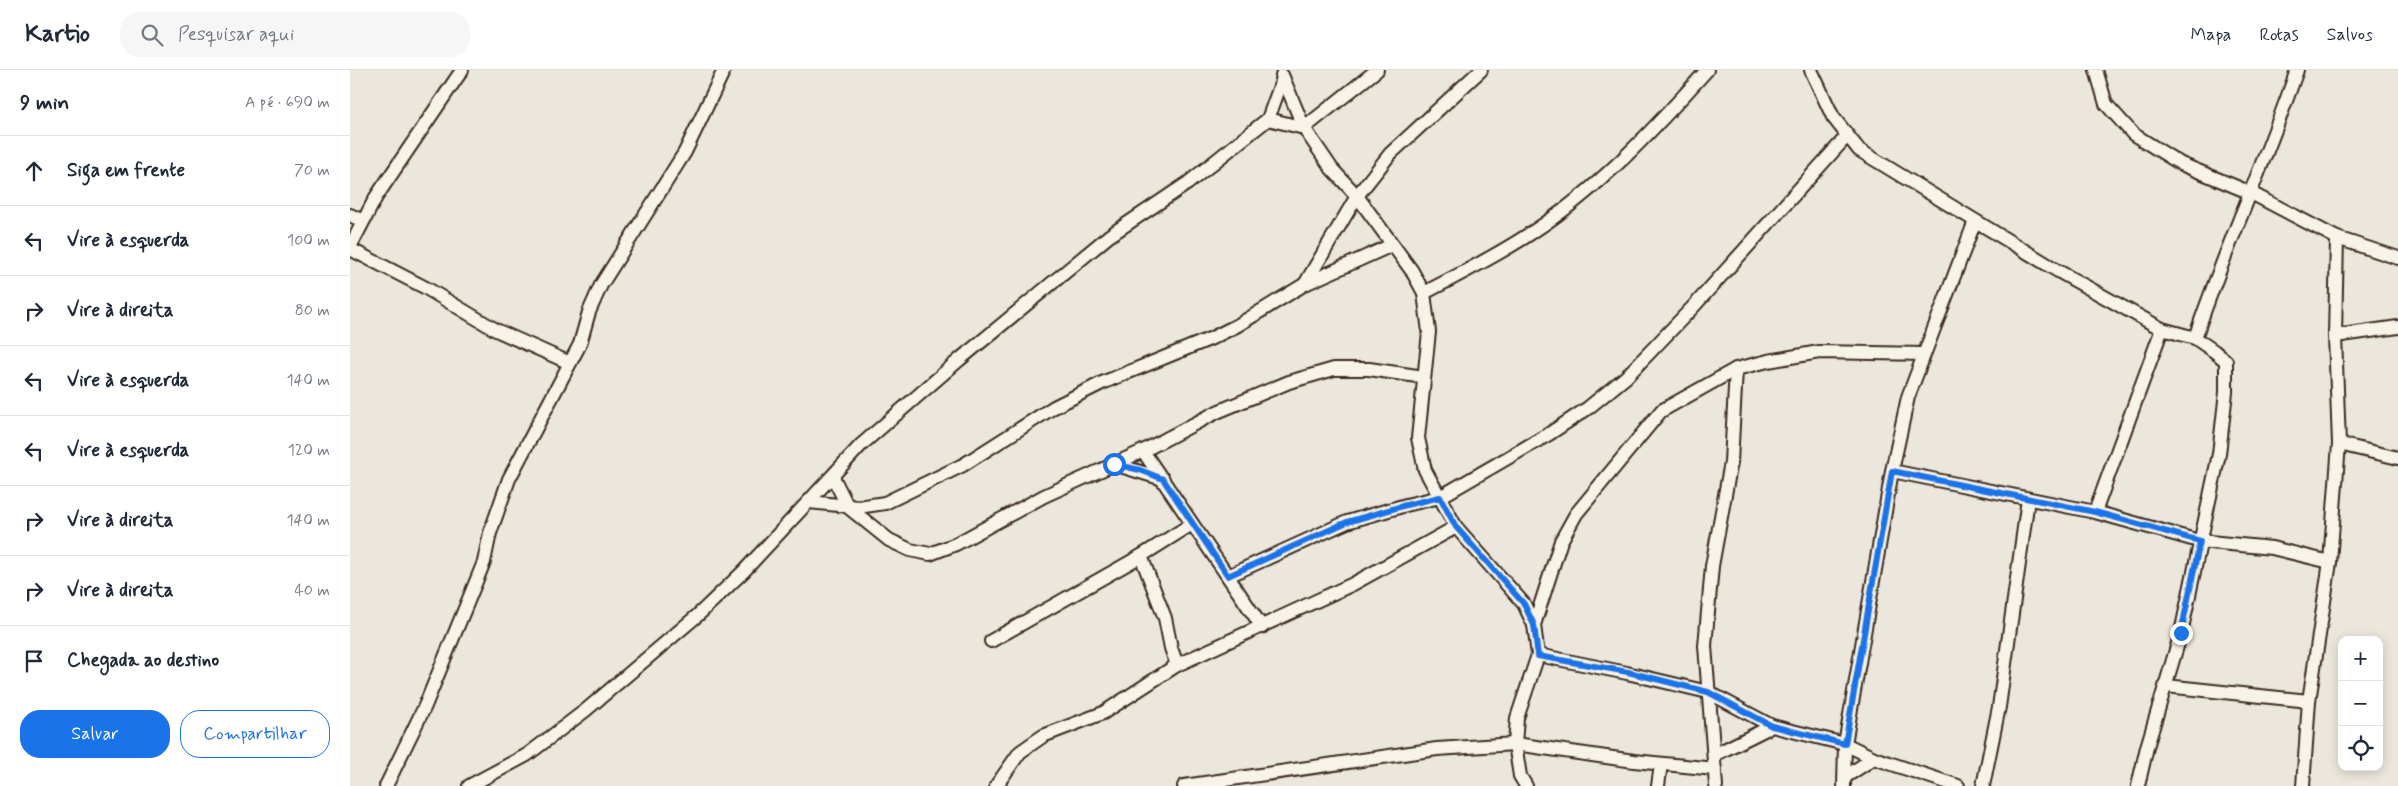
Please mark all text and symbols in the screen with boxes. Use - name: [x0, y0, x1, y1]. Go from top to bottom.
- search box: [120, 12, 470, 57]
- text: Kartio: [25, 19, 90, 50]
- icon: search: [138, 21, 166, 49]
- text: Pesquisar aqui: [178, 22, 294, 47]
- text: Mapa: [2190, 23, 2231, 47]
- text: Rotas: [2259, 23, 2299, 47]
- text: Salvos: [2327, 23, 2373, 47]
- text: 9 min: [20, 89, 69, 117]
- text: A pé · 690 m: [245, 92, 330, 113]
- icon: ahead: [20, 157, 48, 185]
- text: Siga em frente: [67, 158, 185, 183]
- text: 70 m: [294, 160, 330, 181]
- icon: left: [20, 227, 48, 255]
- text: Vire à esquerda: [67, 228, 189, 253]
- text: 100 m: [287, 230, 330, 251]
- icon: right: [20, 297, 48, 325]
- text: Vire à direita: [67, 298, 173, 323]
- text: 80 m: [295, 300, 330, 321]
- icon: left: [20, 367, 48, 395]
- text: Vire à esquerda: [67, 368, 189, 393]
- text: 140 m: [286, 370, 330, 391]
- icon: left: [20, 437, 48, 465]
- text: Vire à esquerda: [67, 438, 189, 463]
- text: 120 m: [288, 440, 330, 461]
- route start: [1103, 453, 1126, 476]
- icon: right: [20, 507, 48, 535]
- text: Vire à direita: [67, 508, 173, 533]
- text: 140 m: [286, 510, 330, 531]
- icon: right: [20, 577, 48, 605]
- text: Vire à direita: [67, 578, 173, 603]
- text: 40 m: [294, 580, 330, 601]
- route end: [2170, 622, 2193, 645]
- map controls: [2338, 636, 2383, 771]
- button: +: [2338, 636, 2383, 681]
- icon: arrive: [20, 647, 48, 675]
- text: Chegada ao destino: [67, 648, 219, 673]
- button: −: [2338, 681, 2383, 726]
- button: Salvar: [20, 710, 170, 758]
- button: Compartilhar: [180, 710, 330, 758]
- button: locate: [2338, 726, 2383, 771]

